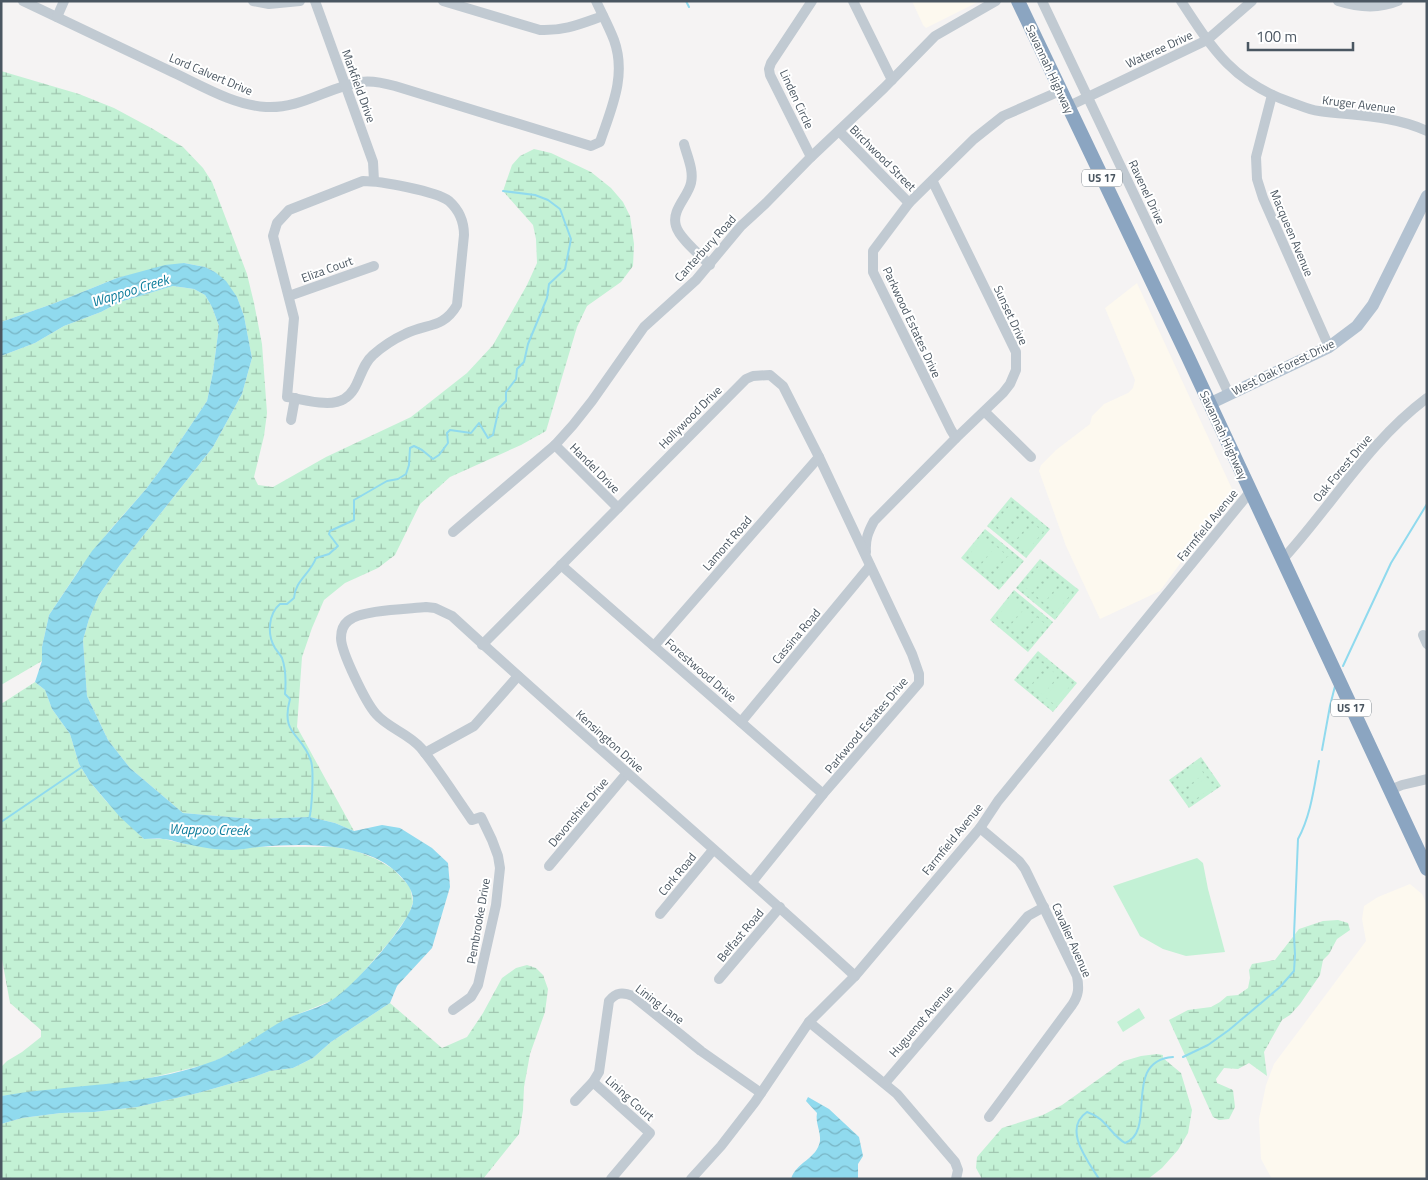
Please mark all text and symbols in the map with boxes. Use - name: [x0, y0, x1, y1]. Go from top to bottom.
- scale bar: [1248, 20, 1353, 52]
- street label: Savannah Highway: [1021, 21, 1079, 117]
- street label: Wateree Drive: [1122, 25, 1196, 73]
- text: 100 m: [1256, 25, 1297, 48]
- street label: Markfield Drive: [337, 47, 381, 125]
- street label: Lord Calvert Drive: [166, 48, 256, 100]
- street label: Linden Circle: [775, 66, 819, 132]
- street label: Kruger Avenue: [1321, 90, 1397, 118]
- street label: Birchwood Street: [845, 120, 921, 196]
- street label: Ravenel Drive: [1124, 157, 1170, 227]
- road number: US 17: [1082, 170, 1122, 187]
- street label: Macqueen Avenue: [1265, 187, 1319, 279]
- street label: Canterbury Road: [670, 210, 740, 286]
- street label: Eliza Court: [299, 251, 356, 287]
- street label: Parkwood Estates Drive: [878, 263, 946, 381]
- water label: Wappoo Creek: [89, 268, 173, 312]
- street label: Sunset Drive: [989, 282, 1033, 348]
- street label: West Oak Forest Drive: [1228, 334, 1338, 400]
- street label: Hollywood Drive: [654, 381, 726, 453]
- street label: Savannah Highway: [1195, 387, 1253, 483]
- street label: Oak Forest Drive: [1308, 430, 1376, 506]
- street label: Handel Drive: [565, 438, 625, 498]
- street label: Farmfield Avenue: [1172, 485, 1242, 565]
- street label: Lamont Road: [698, 511, 756, 575]
- street label: Cassina Road: [767, 604, 825, 668]
- street label: Forestwood Drive: [661, 634, 741, 706]
- street label: Parkwood Estates Drive: [820, 673, 912, 777]
- road number: US 17: [1331, 700, 1371, 716]
- street label: Kensington Drive: [572, 705, 648, 777]
- street label: Devonshire Drive: [543, 773, 613, 851]
- street label: Farmfield Avenue: [917, 799, 987, 879]
- water label: Wappoo Creek: [169, 818, 251, 840]
- street label: Cork Road: [653, 848, 701, 900]
- street label: Pembrooke Drive: [461, 877, 495, 965]
- street label: Cavalier Avenue: [1047, 900, 1097, 980]
- street label: Belfast Road: [712, 904, 768, 966]
- street label: Lining Lane: [632, 979, 688, 1029]
- street label: Huguenot Avenue: [884, 981, 958, 1061]
- street label: Lining Court: [601, 1071, 659, 1126]

